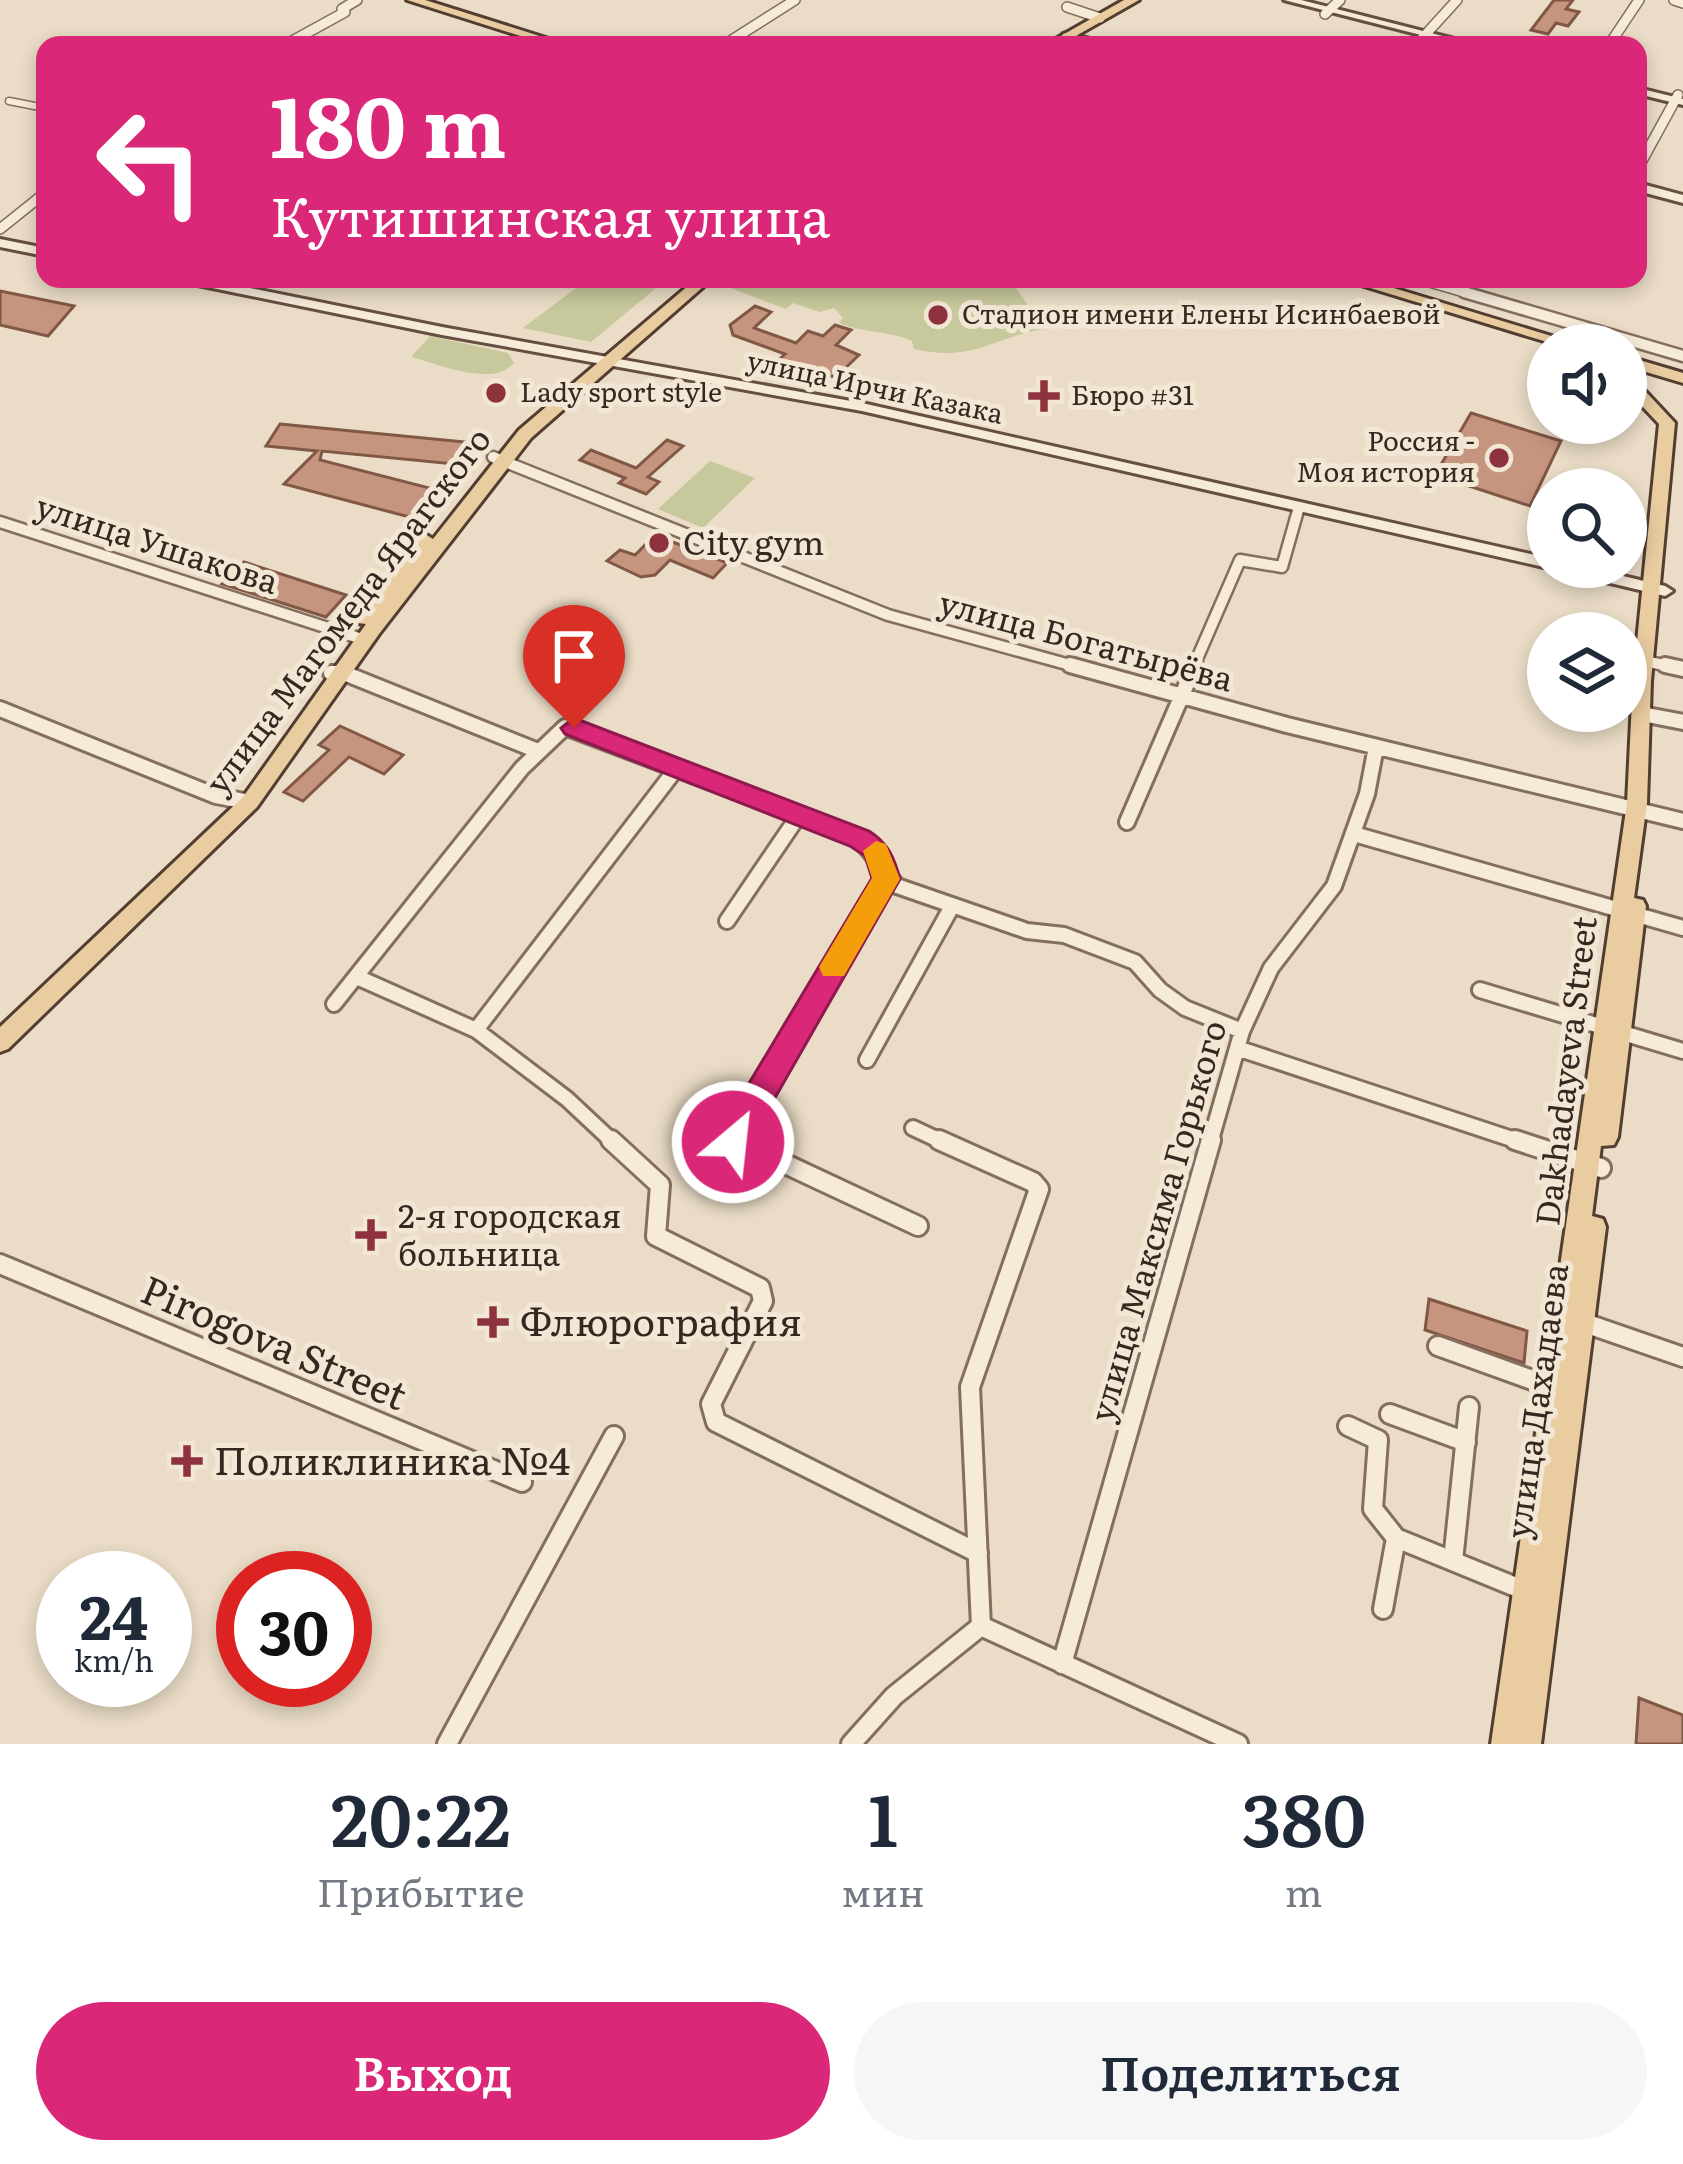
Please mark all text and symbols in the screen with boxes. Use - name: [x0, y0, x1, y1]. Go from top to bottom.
- text: 180 m: [270, 59, 507, 184]
- icon: left: [72, 84, 228, 240]
- text: Кутишинская улица: [270, 173, 830, 254]
- place label: Стадион имени Елены Исинбаевой: [962, 292, 1441, 332]
- marker: Стадион имени Елены Исинбаевой: [925, 302, 951, 328]
- map controls: [1527, 324, 1647, 732]
- button: sound: [1527, 324, 1647, 444]
- street label: улица Ирчи Казака: [744, 338, 1008, 432]
- place label: Lady sport style: [520, 370, 722, 410]
- place label: Бюро #31: [1071, 373, 1194, 413]
- marker: Lady sport style: [483, 380, 509, 406]
- marker: Бюро #31: [1028, 380, 1060, 412]
- street label: улица Магомеда Ярагского: [191, 416, 501, 803]
- place label: Россия - Моя история: [1296, 419, 1475, 490]
- marker: Россия - Моя история: [1486, 445, 1512, 471]
- button: search: [1527, 468, 1647, 588]
- street label: улица Ушакова: [30, 479, 286, 604]
- place label: City gym: [683, 516, 824, 565]
- marker: City gym: [646, 530, 672, 556]
- street label: улица Богатырёва: [934, 576, 1239, 701]
- pin: [523, 605, 625, 728]
- button: layers: [1527, 612, 1647, 732]
- icon: arrive: [541, 623, 607, 689]
- street label: Dakhadayeva Street: [1520, 913, 1607, 1228]
- street label: улица Максима Горького: [1075, 1014, 1236, 1427]
- position arrow: [670, 1079, 796, 1205]
- place label: 2-я городская больница: [398, 1189, 621, 1276]
- marker: 2-я городская больница: [355, 1219, 387, 1251]
- street label: Pirogova Street: [133, 1258, 417, 1422]
- street label: улица Дахадаева: [1491, 1260, 1578, 1541]
- place label: Флюрография: [520, 1290, 802, 1348]
- marker: Флюрография: [477, 1306, 509, 1338]
- place label: Поликлиника №4: [214, 1429, 570, 1487]
- marker: Поликлиника №4: [171, 1445, 203, 1477]
- speed limit sign: 30: [216, 1551, 372, 1707]
- text: 24: [80, 1569, 148, 1658]
- text: km/h: [74, 1637, 154, 1681]
- text: 20:22: [331, 1762, 511, 1869]
- text: 1: [868, 1762, 898, 1869]
- text: 380: [1242, 1762, 1366, 1869]
- text: Прибытие: [317, 1861, 524, 1919]
- text: мин: [842, 1861, 925, 1919]
- text: m: [1285, 1861, 1323, 1919]
- button: Выход: [36, 2002, 830, 2140]
- button: Поделиться: [854, 2002, 1647, 2140]

